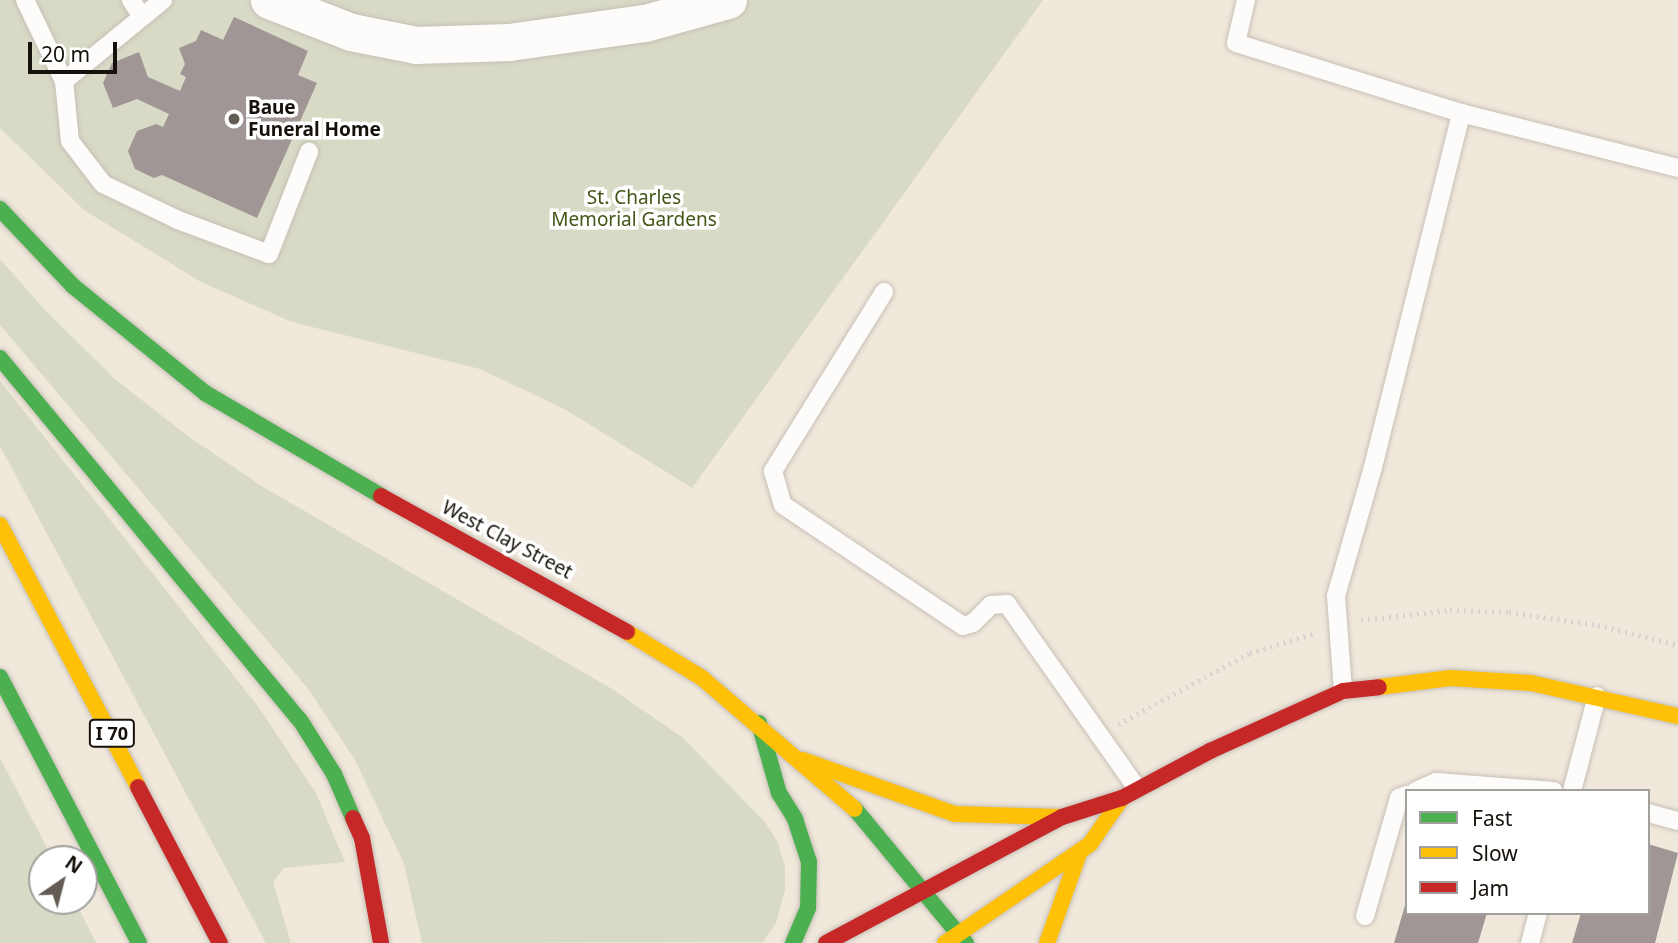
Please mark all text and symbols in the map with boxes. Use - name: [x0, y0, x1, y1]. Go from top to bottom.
- scale bar: [32, 28, 121, 72]
- text: 20 m: [41, 40, 90, 68]
- place label: Baue Funeral Home: [248, 97, 381, 141]
- marker: Baue Funeral Home: [226, 111, 242, 127]
- park label: St. Charles Memorial Gardens: [551, 187, 717, 231]
- street label: West Clay Street: [438, 496, 576, 584]
- road number: I 70: [88, 718, 136, 748]
- legend: [1405, 789, 1650, 915]
- text: Fast: [1472, 804, 1512, 832]
- text: Slow: [1472, 839, 1518, 867]
- north arrow: [28, 845, 98, 915]
- text: N: [60, 849, 88, 880]
- text: Jam: [1472, 874, 1509, 902]

